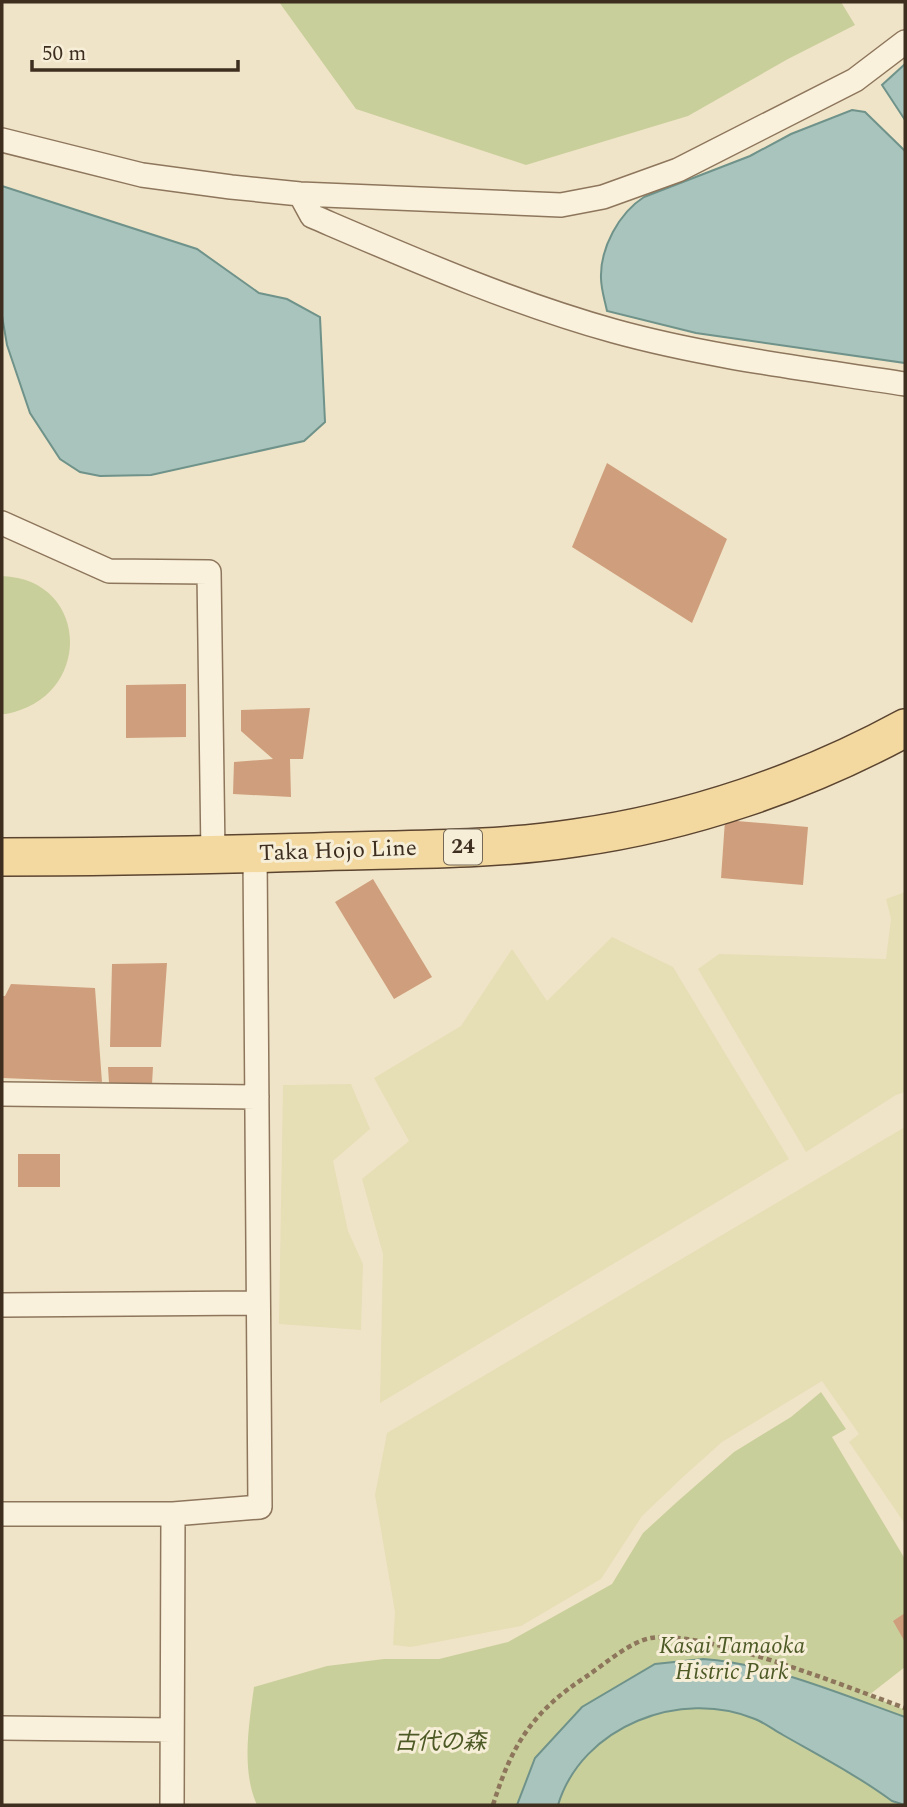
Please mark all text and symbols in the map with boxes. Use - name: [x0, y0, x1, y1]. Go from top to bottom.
- scale bar: [32, 28, 238, 72]
- text: 50 m: [42, 38, 86, 70]
- road number: 24: [444, 830, 482, 864]
- street label: Taka Hojo Line: [258, 831, 418, 871]
- park label: Kasai Tamaoka Histric Park: [659, 1629, 805, 1690]
- park label: 古代の森: [394, 1725, 488, 1760]

